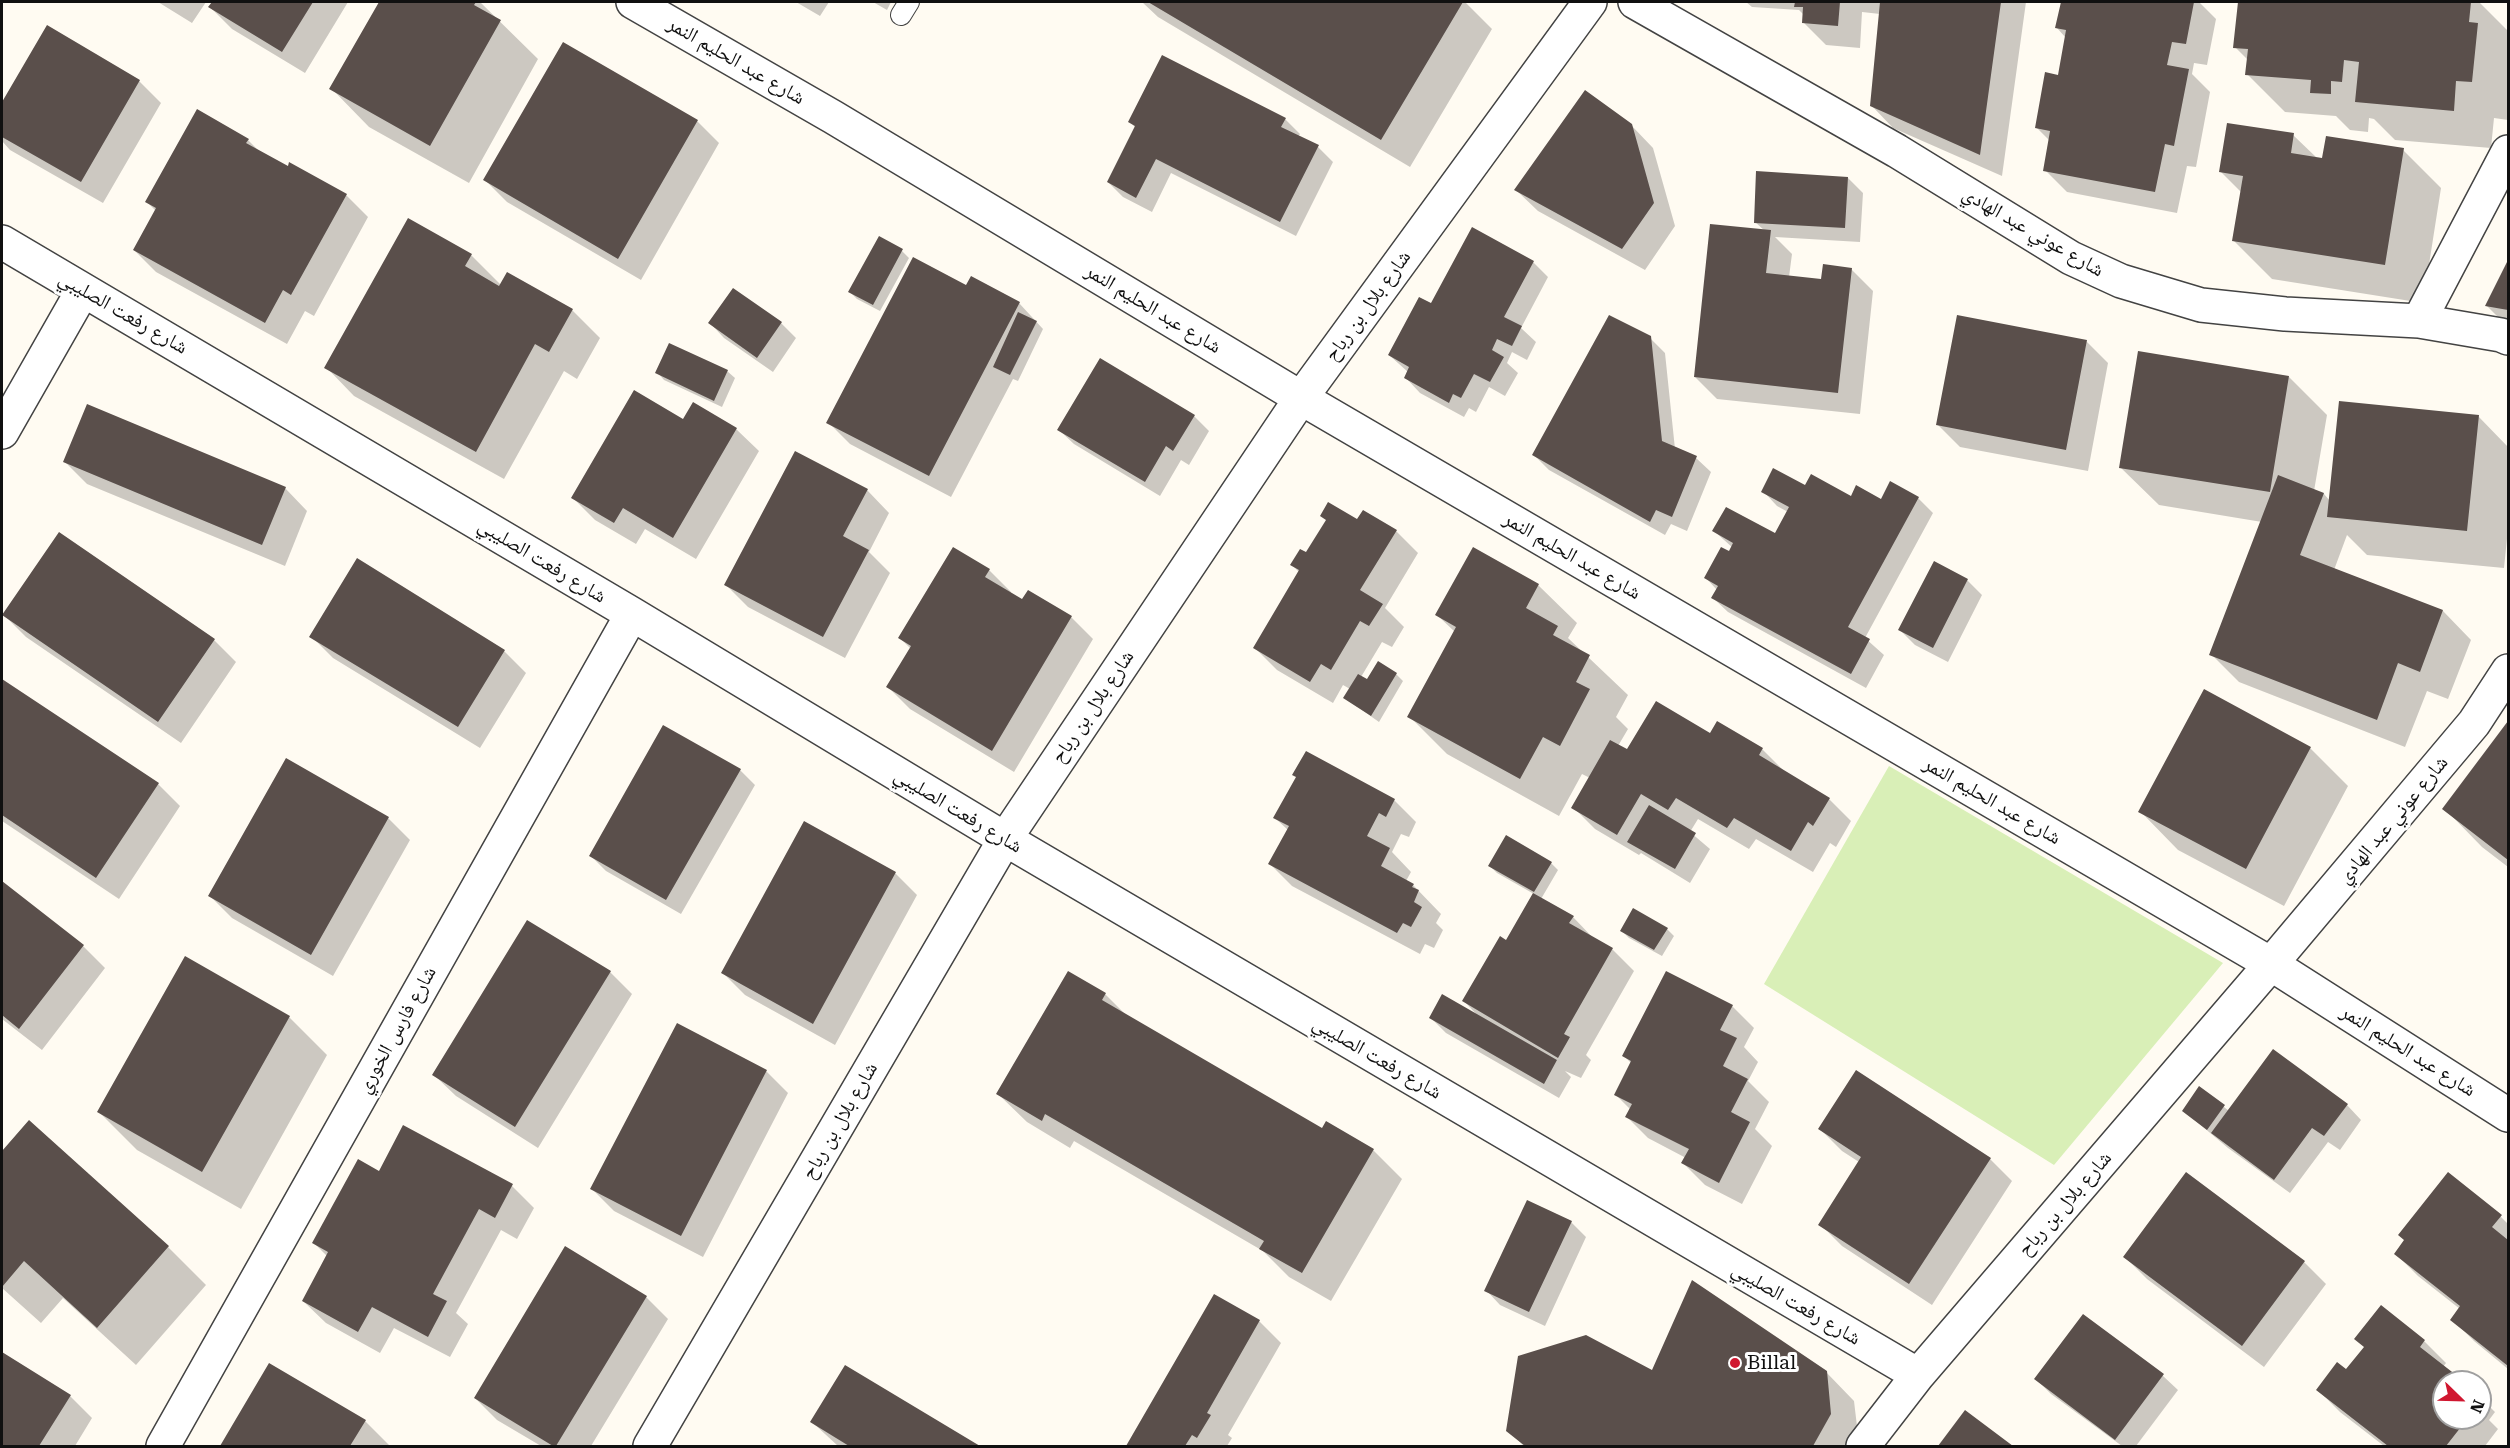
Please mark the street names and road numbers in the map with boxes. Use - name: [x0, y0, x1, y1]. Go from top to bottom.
- street label: شارع عبد الحليم النمر: [663, 12, 809, 110]
- street label: شارع عوني عبد الهادي: [1958, 182, 2108, 282]
- street label: شارع بلال بن رباح: [1320, 246, 1416, 366]
- street label: شارع عبد الحليم النمر: [1080, 259, 1226, 359]
- street label: شارع رفعت الصليبي: [54, 266, 192, 360]
- street label: شارع عبد الحليم النمر: [1499, 507, 1645, 605]
- street label: شارع رفعت الصليبي: [474, 513, 610, 609]
- street label: شارع بلال بن رباح: [1046, 646, 1140, 768]
- street label: شارع عوني عبد الهادي: [2333, 751, 2453, 889]
- street label: شارع عبد الحليم النمر: [1919, 752, 2065, 850]
- street label: شارع رفعت الصليبي: [890, 763, 1026, 859]
- street label: شارع فارس الخوري: [352, 962, 442, 1098]
- street label: شارع عبد الحليم النمر: [2336, 1000, 2480, 1102]
- street label: شارع رفعت الصليبي: [1308, 1011, 1446, 1105]
- street label: شارع بلال بن رباح: [797, 1058, 883, 1184]
- street label: شارع بلال بن رباح: [2013, 1147, 2117, 1261]
- street label: شارع رفعت الصليبي: [1727, 1257, 1865, 1351]

